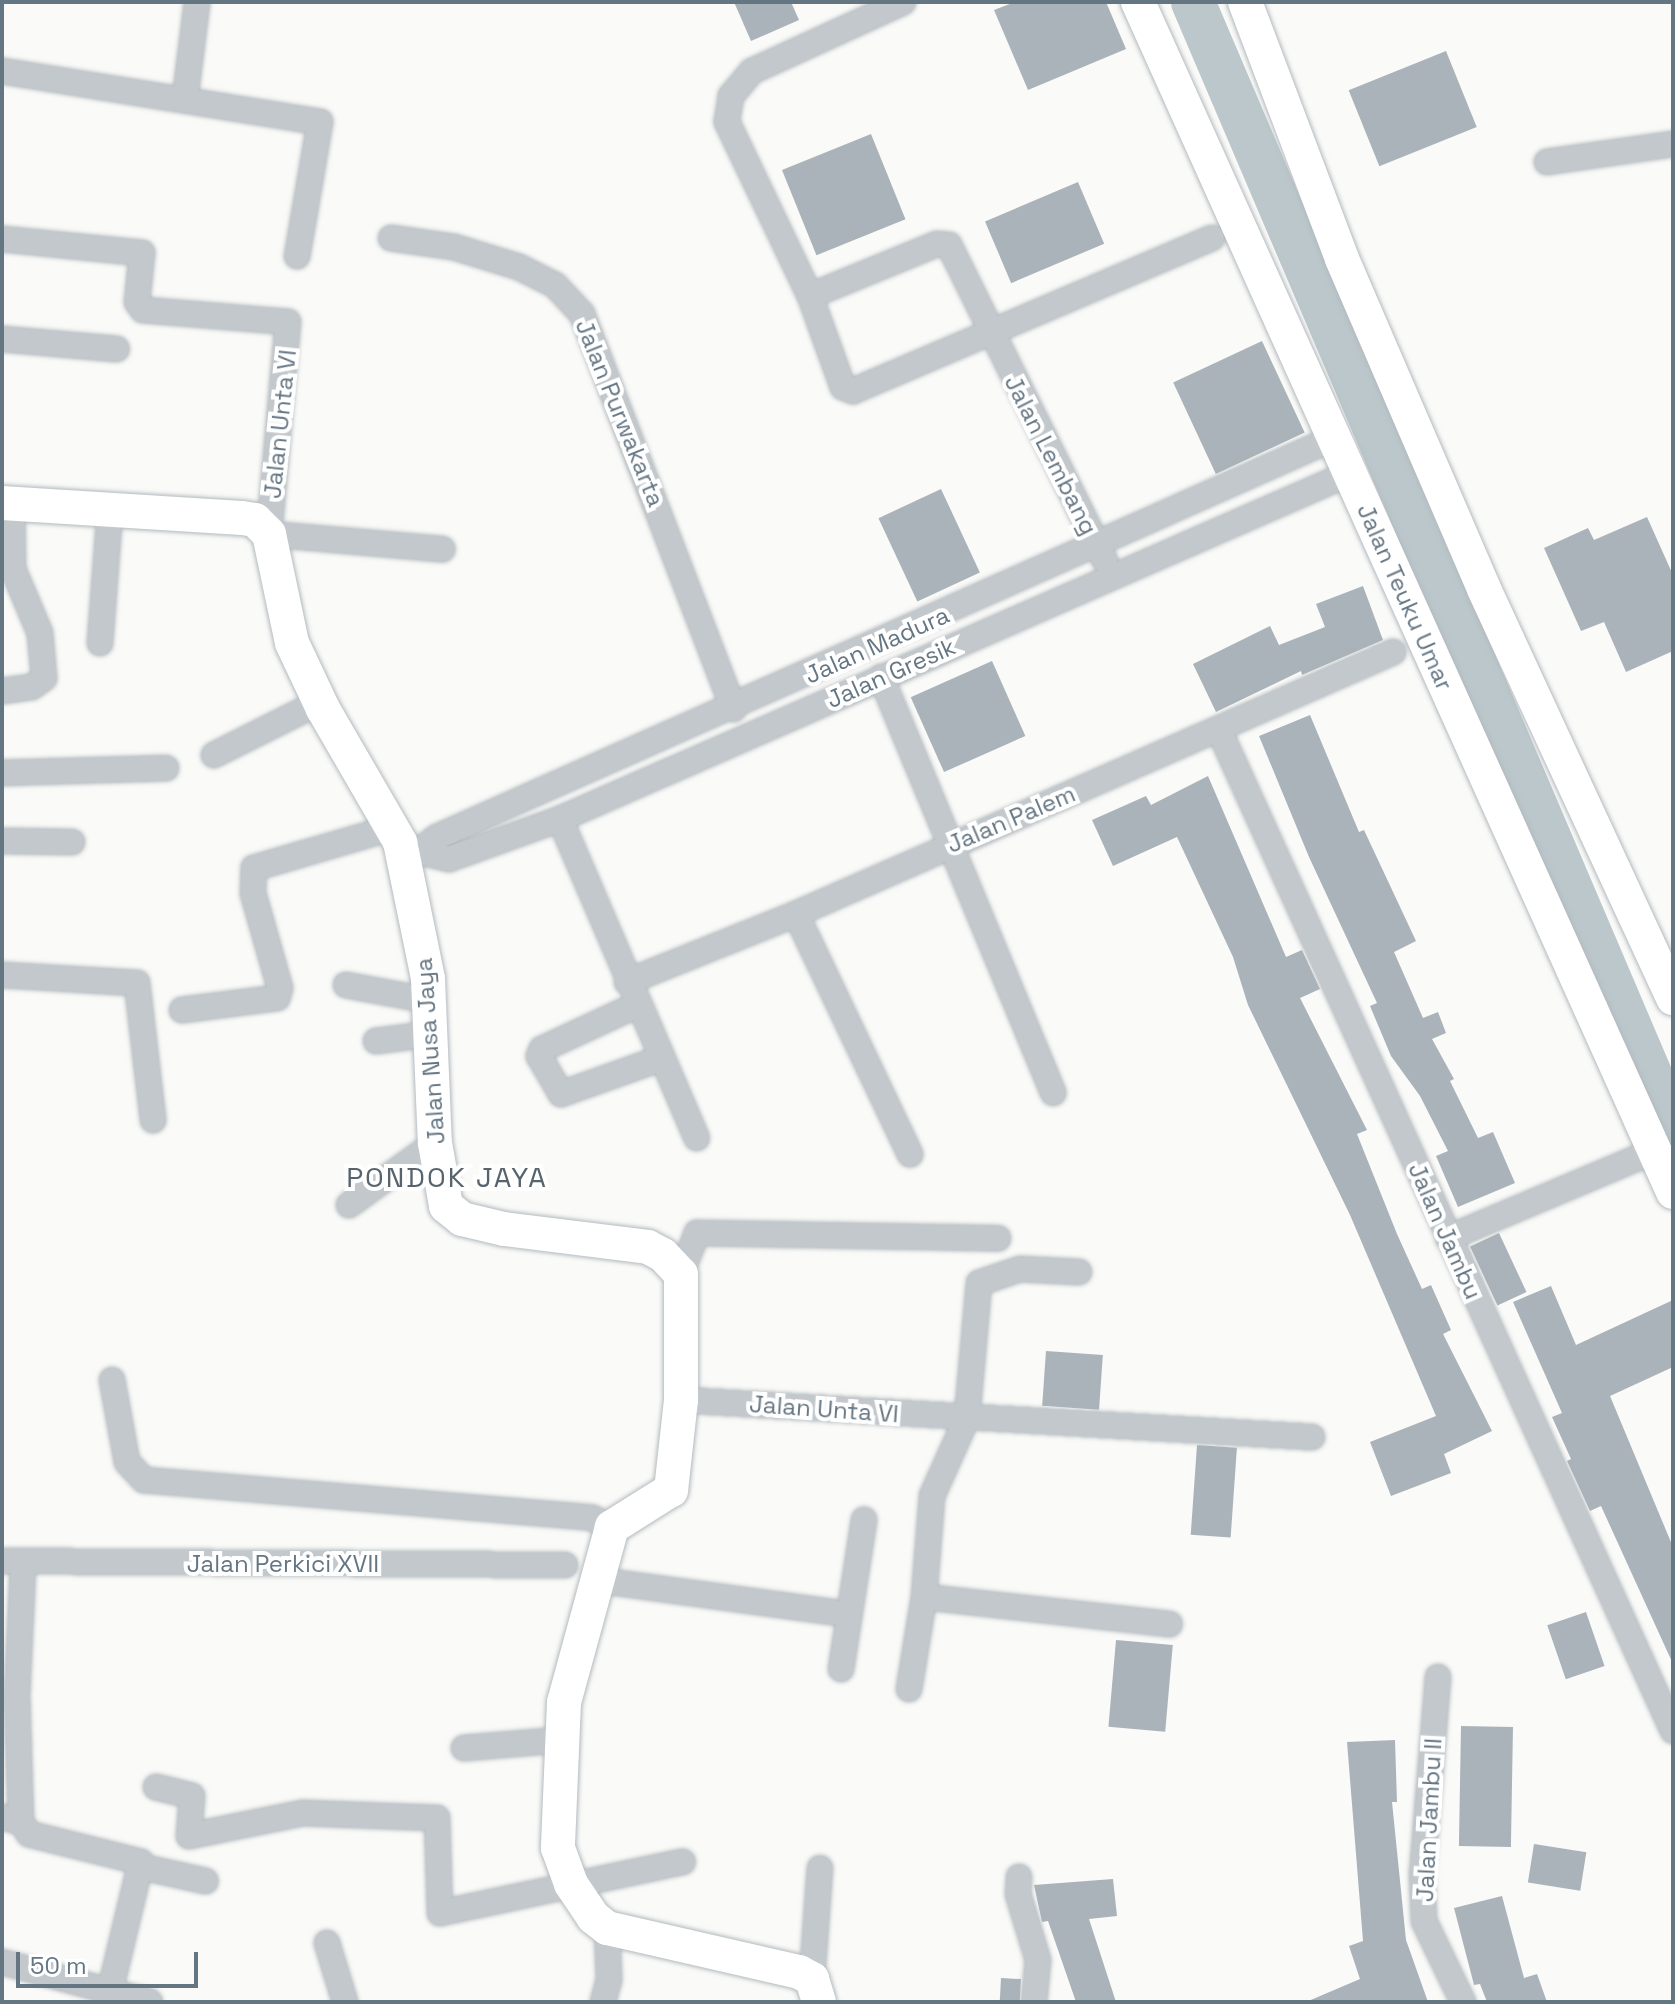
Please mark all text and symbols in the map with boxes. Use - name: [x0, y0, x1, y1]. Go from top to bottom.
- street label: Jalan Purwakarta: [569, 315, 671, 511]
- street label: Jalan Unta VI: [258, 348, 302, 500]
- street label: Jalan Lembang: [998, 370, 1104, 540]
- street label: Jalan Teuku Umar: [1351, 499, 1459, 695]
- street label: Jalan Madura: [800, 600, 954, 690]
- street label: Jalan Gresik: [822, 632, 960, 714]
- street label: Jalan Palem: [942, 779, 1080, 859]
- street label: Jalan Nusa Jaya: [409, 957, 451, 1145]
- street label: Jalan Jambu: [1402, 1158, 1488, 1304]
- district label: PONDOK JAYA: [346, 1160, 548, 1194]
- street label: Jalan Unta VI: [748, 1389, 900, 1429]
- street label: Jalan Perkici XVII: [187, 1550, 379, 1578]
- street label: Jalan Jambu II: [1410, 1737, 1448, 1903]
- scale bar: [20, 1936, 202, 1986]
- text: 50 m: [30, 1950, 87, 1981]

